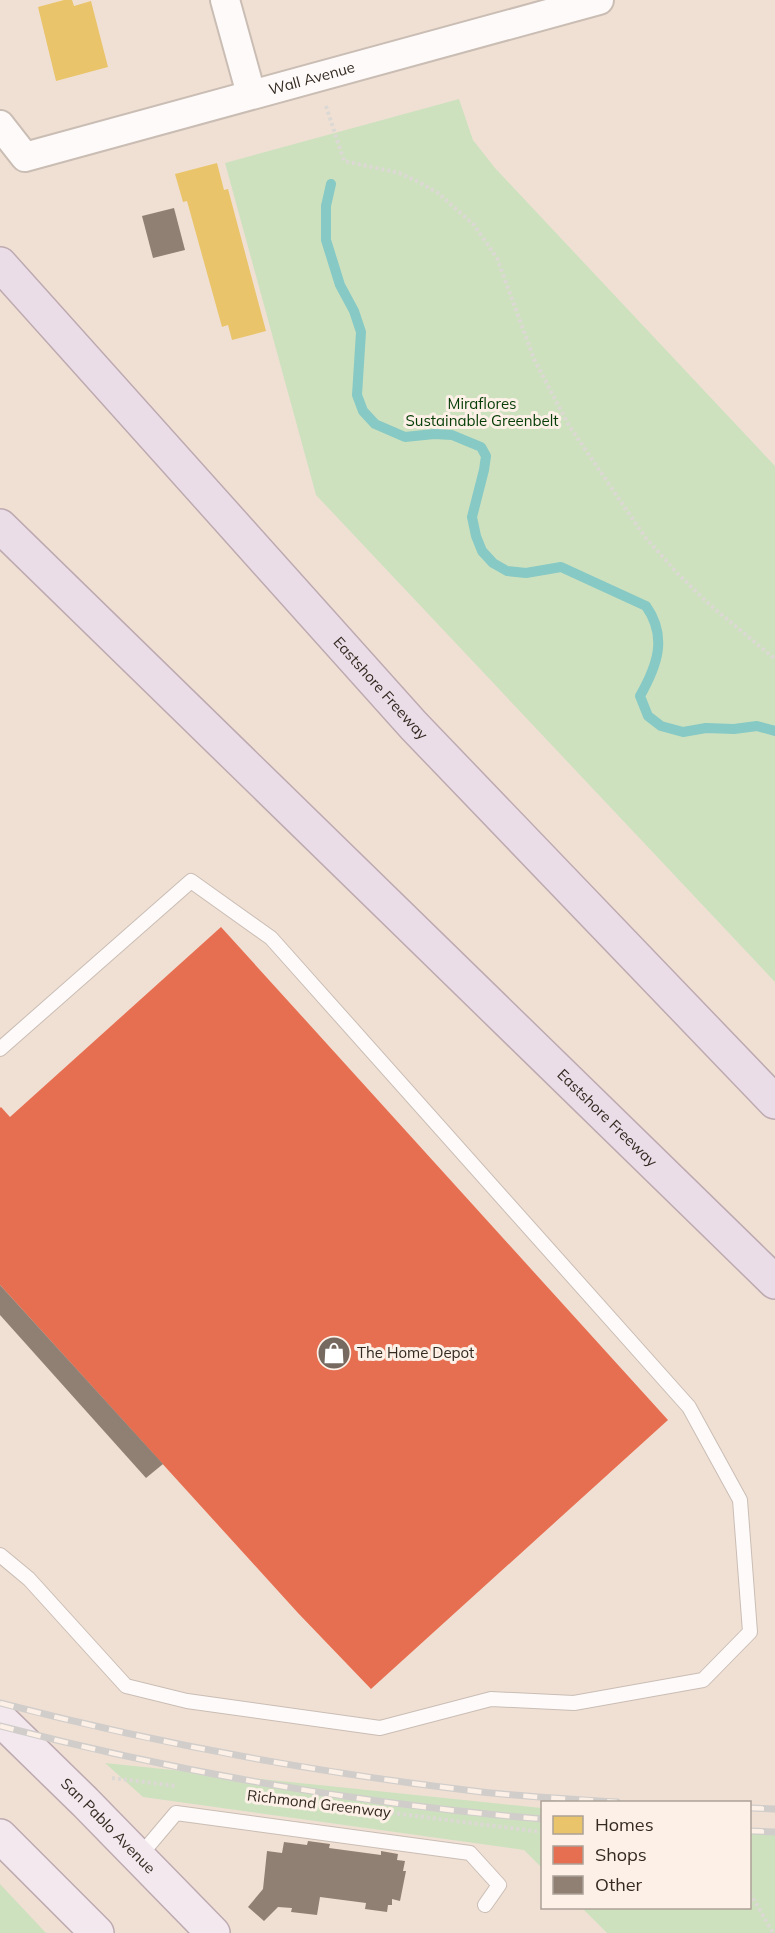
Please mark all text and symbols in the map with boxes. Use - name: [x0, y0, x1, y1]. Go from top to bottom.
- street label: Wall Avenue: [267, 57, 357, 99]
- park label: Miraflores Sustainable Greenbelt: [405, 394, 559, 430]
- street label: Eastshore Freeway: [330, 633, 432, 744]
- street label: Eastshore Freeway: [553, 1065, 661, 1171]
- shop icon: The Home Depot: [316, 1335, 352, 1371]
- place label: The Home Depot: [357, 1343, 474, 1362]
- street label: San Pablo Avenue: [57, 1774, 160, 1877]
- street label: Richmond Greenway: [246, 1785, 392, 1822]
- legend: [541, 1801, 751, 1909]
- text: Homes: [595, 1813, 654, 1836]
- text: Shops: [595, 1843, 647, 1866]
- text: Other: [595, 1873, 643, 1896]

